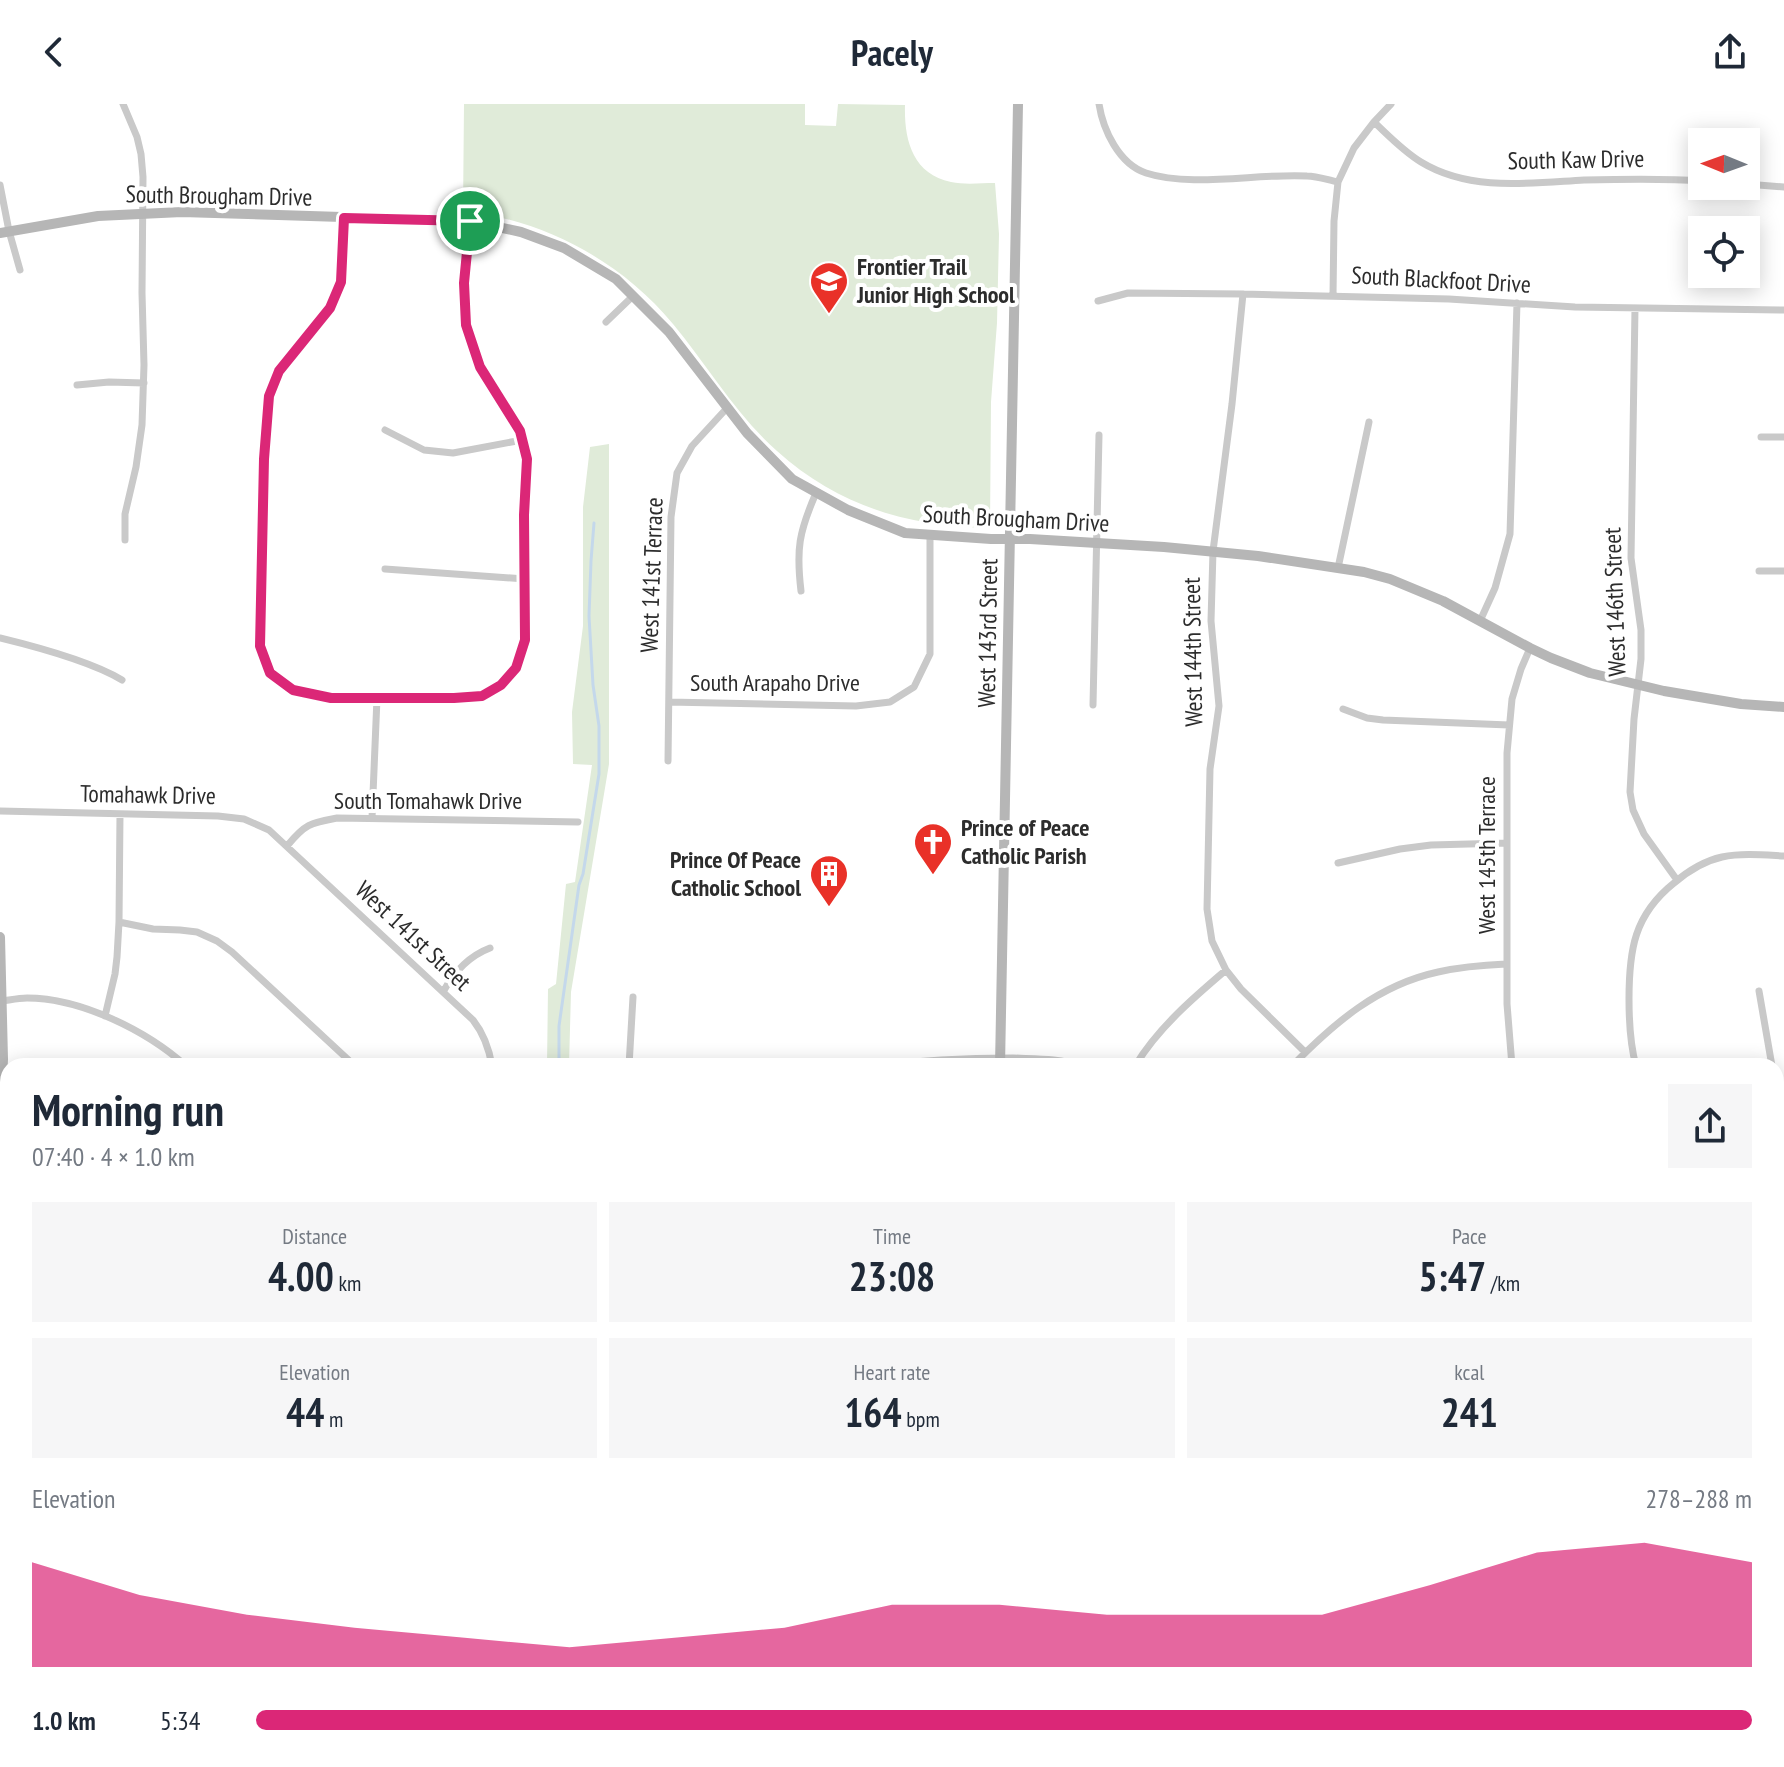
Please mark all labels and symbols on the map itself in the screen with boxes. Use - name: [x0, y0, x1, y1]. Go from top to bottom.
- north arrow: [1688, 128, 1760, 200]
- street label: South Kaw Drive: [1507, 143, 1645, 176]
- street label: South Brougham Drive: [125, 178, 313, 213]
- pin: [436, 187, 504, 255]
- place label: Frontier Trail Junior High School: [856, 251, 1015, 310]
- street label: South Blackfoot Drive: [1351, 259, 1532, 300]
- school or university icon: Frontier Trail Junior High School: [808, 260, 850, 315]
- street label: West 141st Terrace: [633, 497, 670, 653]
- street label: South Brougham Drive: [922, 498, 1110, 539]
- street label: West 146th Street: [1596, 526, 1633, 677]
- street label: West 143rd Street: [971, 558, 1004, 708]
- street label: West 144th Street: [1176, 577, 1209, 727]
- street label: South Arapaho Drive: [690, 667, 860, 698]
- street label: West 145th Terrace: [1471, 776, 1502, 934]
- street label: Tomahawk Drive: [80, 778, 216, 811]
- street label: South Tomahawk Drive: [334, 785, 522, 816]
- place label: Prince of Peace Catholic Parish: [961, 812, 1089, 871]
- church icon: Prince of Peace Catholic Parish: [912, 821, 954, 876]
- place label: Prince Of Peace Catholic School: [670, 844, 801, 903]
- building icon: Prince Of Peace Catholic School: [808, 853, 850, 908]
- street label: West 141st Street: [349, 874, 478, 997]

